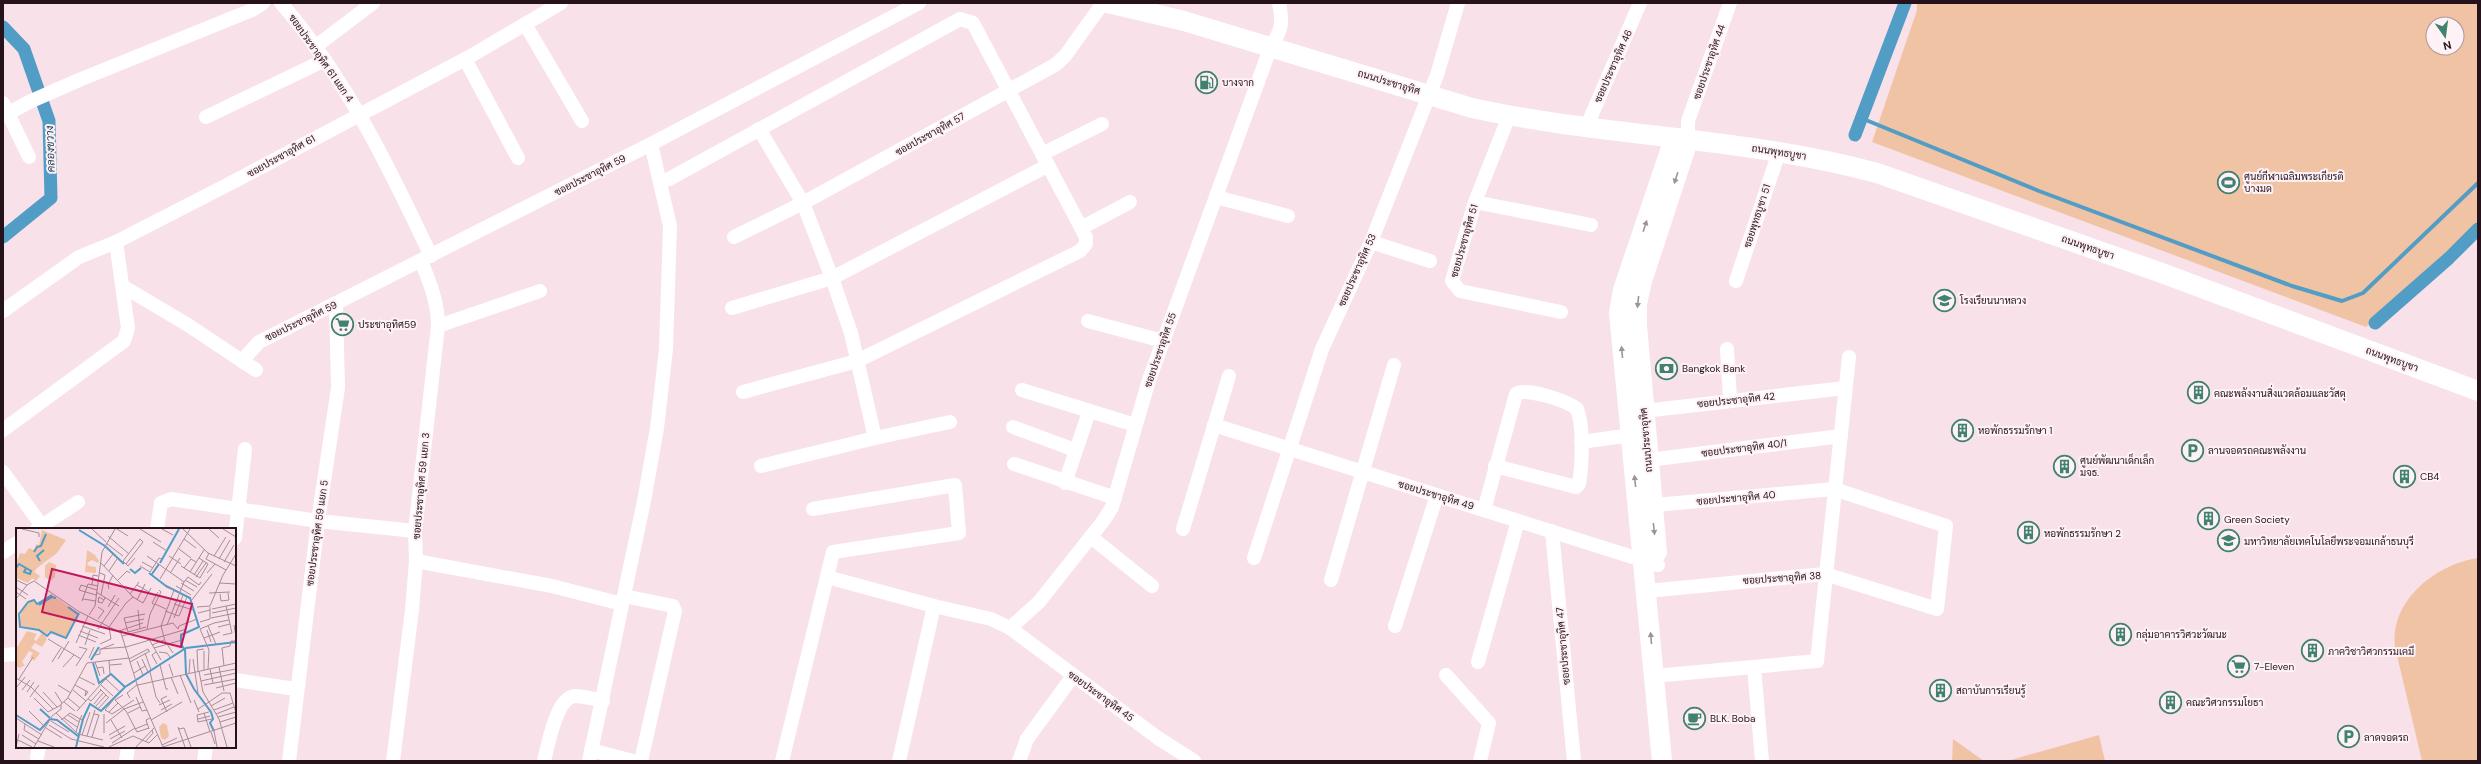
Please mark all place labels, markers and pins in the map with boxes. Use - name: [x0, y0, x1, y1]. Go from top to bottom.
- fuel station icon: บางจาก: [1193, 69, 1219, 95]
- place label: บางจาก: [1222, 76, 1254, 89]
- sports icon: ศูนย์กีฬาเฉลิมพระเกียรติ บางมด: [2216, 169, 2242, 195]
- place label: ศูนย์กีฬาเฉลิมพระเกียรติ บางมด: [2244, 169, 2344, 195]
- school or university icon: โรงเรียนนาหลวง: [1931, 287, 1957, 313]
- place label: โรงเรียนนาหลวง: [1959, 294, 2026, 307]
- supermarket icon: ประชาอุทิศ59: [329, 311, 355, 337]
- place label: ประชาอุทิศ59: [358, 318, 416, 332]
- bank icon: Bangkok Bank: [1654, 355, 1680, 381]
- place label: Bangkok Bank: [1682, 362, 1745, 375]
- building icon: คณะพลังงานสิ่งแวดล้อมและวัสดุ: [2186, 380, 2212, 406]
- place label: คณะพลังงานสิ่งแวดล้อมและวัสดุ: [2214, 385, 2346, 401]
- building icon: หอพักธรรมรักษา 1: [1950, 417, 1976, 443]
- place label: หอพักธรรมรักษา 1: [1978, 424, 2052, 437]
- parking icon: ลานจอดรถคณะพลังงาน: [2180, 437, 2206, 463]
- place label: ลานจอดรถคณะพลังงาน: [2208, 444, 2306, 457]
- building icon: ศูนย์พัฒนาเด็กเล็ก มจธ.: [2052, 453, 2078, 479]
- place label: ศูนย์พัฒนาเด็กเล็ก มจธ.: [2080, 453, 2155, 479]
- building icon: CB4: [2391, 463, 2417, 489]
- place label: CB4: [2420, 470, 2439, 483]
- building icon: Green Society: [2196, 506, 2222, 532]
- place label: Green Society: [2224, 513, 2290, 526]
- building icon: หอพักธรรมรักษา 2: [2016, 520, 2042, 546]
- place label: หอพักธรรมรักษา 2: [2044, 527, 2121, 540]
- school or university icon: มหาวิทยาลัยเทคโนโลยีพระจอมเกล้าธนบุรี: [2216, 528, 2242, 554]
- place label: มหาวิทยาลัยเทคโนโลยีพระจอมเกล้าธนบุรี: [2244, 535, 2414, 549]
- building icon: กลุ่มอาคารวิศวะวัฒนะ: [2108, 621, 2134, 647]
- place label: กลุ่มอาคารวิศวะวัฒนะ: [2136, 628, 2227, 642]
- building icon: ภาควิชาวิศวกรรมเคมี: [2299, 638, 2325, 664]
- place label: ภาควิชาวิศวกรรมเคมี: [2328, 645, 2414, 658]
- supermarket icon: 7-Eleven: [2225, 653, 2251, 679]
- place label: 7-Eleven: [2254, 660, 2294, 673]
- building icon: สถาบันการเรียนรู้: [1928, 677, 1954, 703]
- place label: สถาบันการเรียนรู้: [1956, 684, 2027, 698]
- building icon: คณะวิศวกรรมโยธา: [2158, 689, 2184, 715]
- place label: คณะวิศวกรรมโยธา: [2186, 696, 2263, 709]
- cafe icon: BLK. Boba: [1681, 705, 1707, 731]
- place label: BLK. Boba: [1710, 712, 1755, 725]
- parking icon: ลาดจอดรถ: [2335, 724, 2361, 750]
- place label: ลาดจอดรถ: [2364, 731, 2409, 744]

